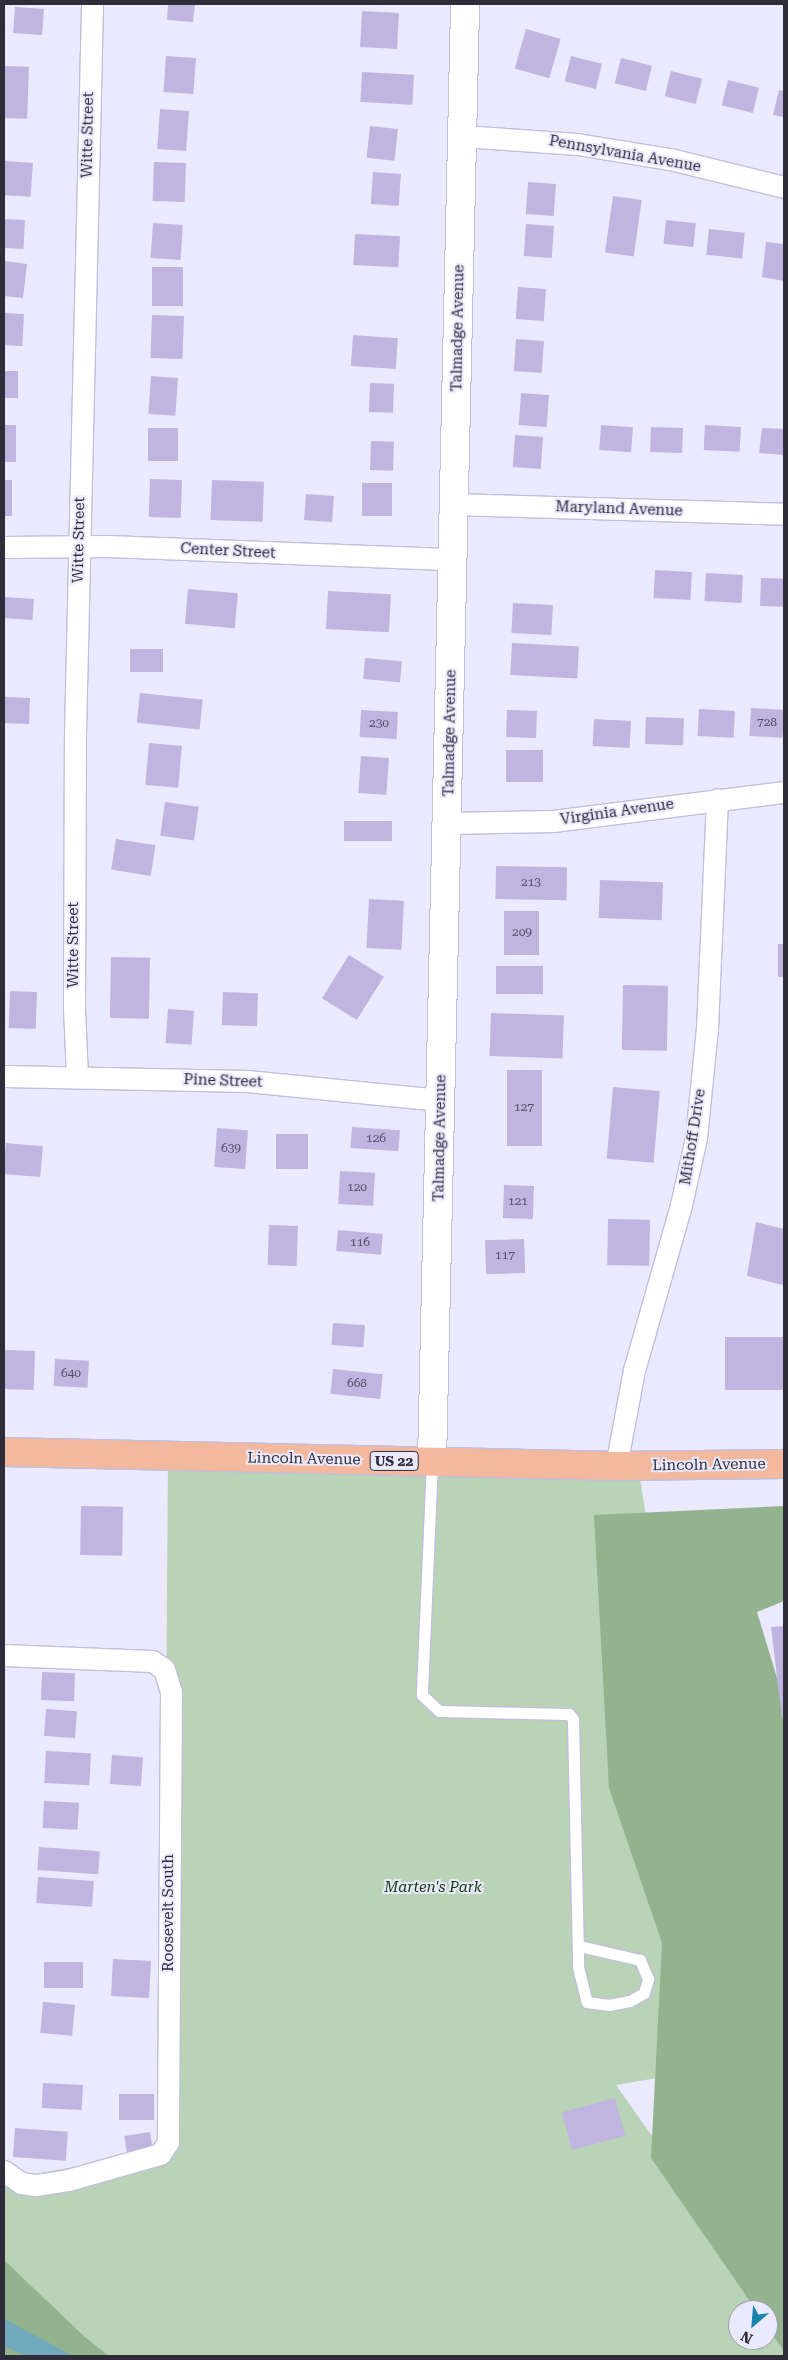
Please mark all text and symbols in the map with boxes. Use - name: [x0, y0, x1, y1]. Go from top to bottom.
- street label: Witte Street: [78, 92, 98, 178]
- street label: Pennsylvania Avenue: [548, 132, 702, 176]
- street label: Talmadge Avenue: [448, 264, 468, 392]
- street label: Witte Street: [69, 497, 89, 583]
- street label: Maryland Avenue: [555, 498, 683, 520]
- street label: Center Street: [180, 540, 276, 562]
- street label: Talmadge Avenue: [440, 669, 460, 797]
- house number: 728: [757, 716, 777, 730]
- house number: 230: [369, 717, 389, 731]
- street label: Virginia Avenue: [559, 795, 675, 829]
- house number: 213: [521, 876, 541, 890]
- street label: Witte Street: [65, 902, 83, 988]
- house number: 209: [512, 926, 532, 940]
- street label: Pine Street: [183, 1071, 263, 1091]
- street label: Talmadge Avenue: [430, 1074, 450, 1202]
- street label: Mithoff Drive: [677, 1088, 709, 1186]
- house number: 127: [514, 1101, 534, 1115]
- house number: 126: [366, 1132, 386, 1146]
- house number: 639: [221, 1142, 241, 1156]
- house number: 120: [347, 1181, 367, 1195]
- house number: 121: [508, 1195, 528, 1209]
- house number: 116: [350, 1236, 370, 1250]
- house number: 117: [495, 1249, 515, 1263]
- house number: 640: [61, 1367, 81, 1381]
- house number: 668: [347, 1377, 367, 1391]
- street label: Lincoln Avenue: [247, 1449, 361, 1469]
- road number: US 22: [369, 1450, 419, 1472]
- street label: Lincoln Avenue: [652, 1455, 766, 1475]
- street label: Roosevelt South: [160, 1854, 178, 1972]
- park label: Marten's Park: [384, 1879, 482, 1897]
- north arrow: [728, 2300, 778, 2350]
- text: N: [738, 2328, 755, 2347]

